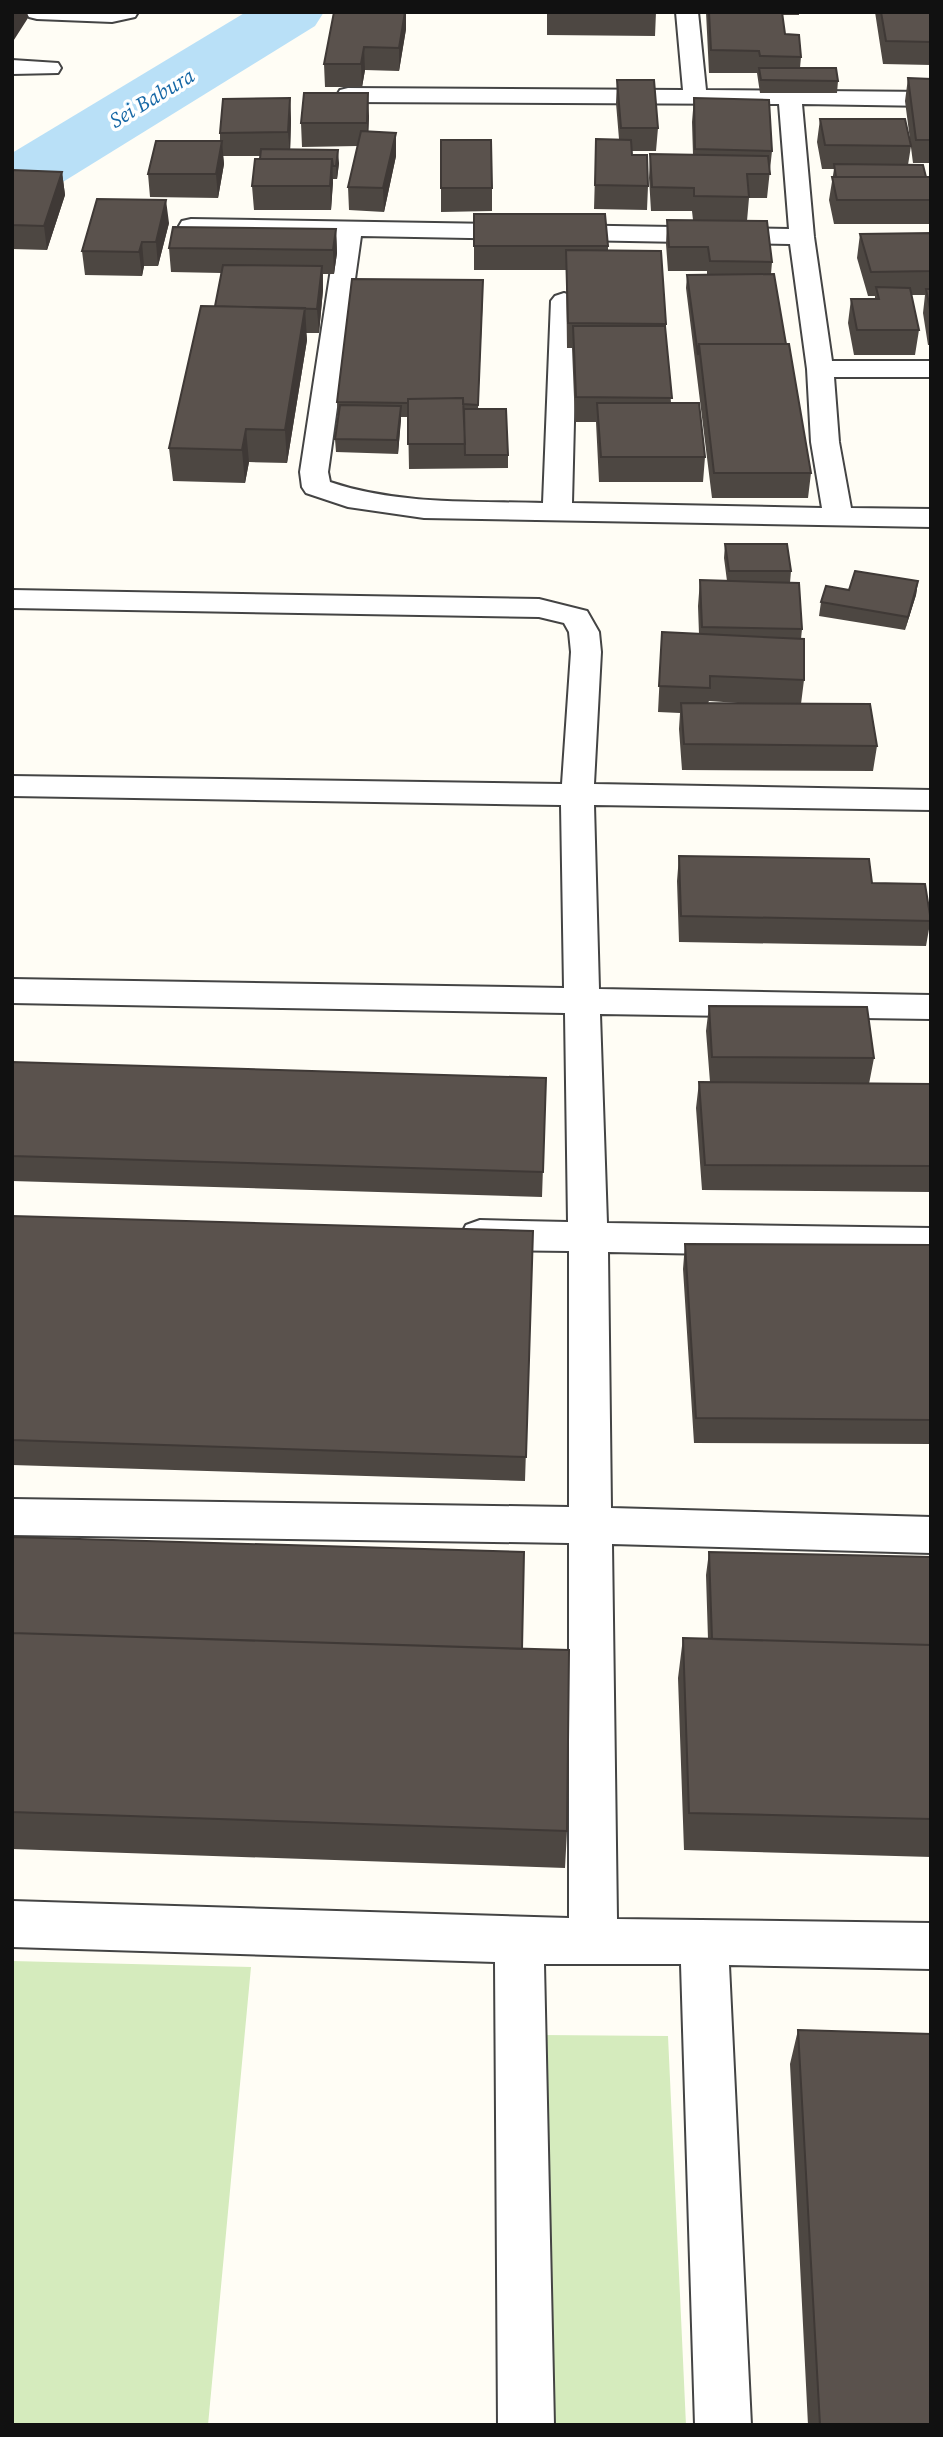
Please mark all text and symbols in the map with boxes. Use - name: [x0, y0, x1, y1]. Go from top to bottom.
- water label: Sei Babura: [104, 61, 200, 134]

